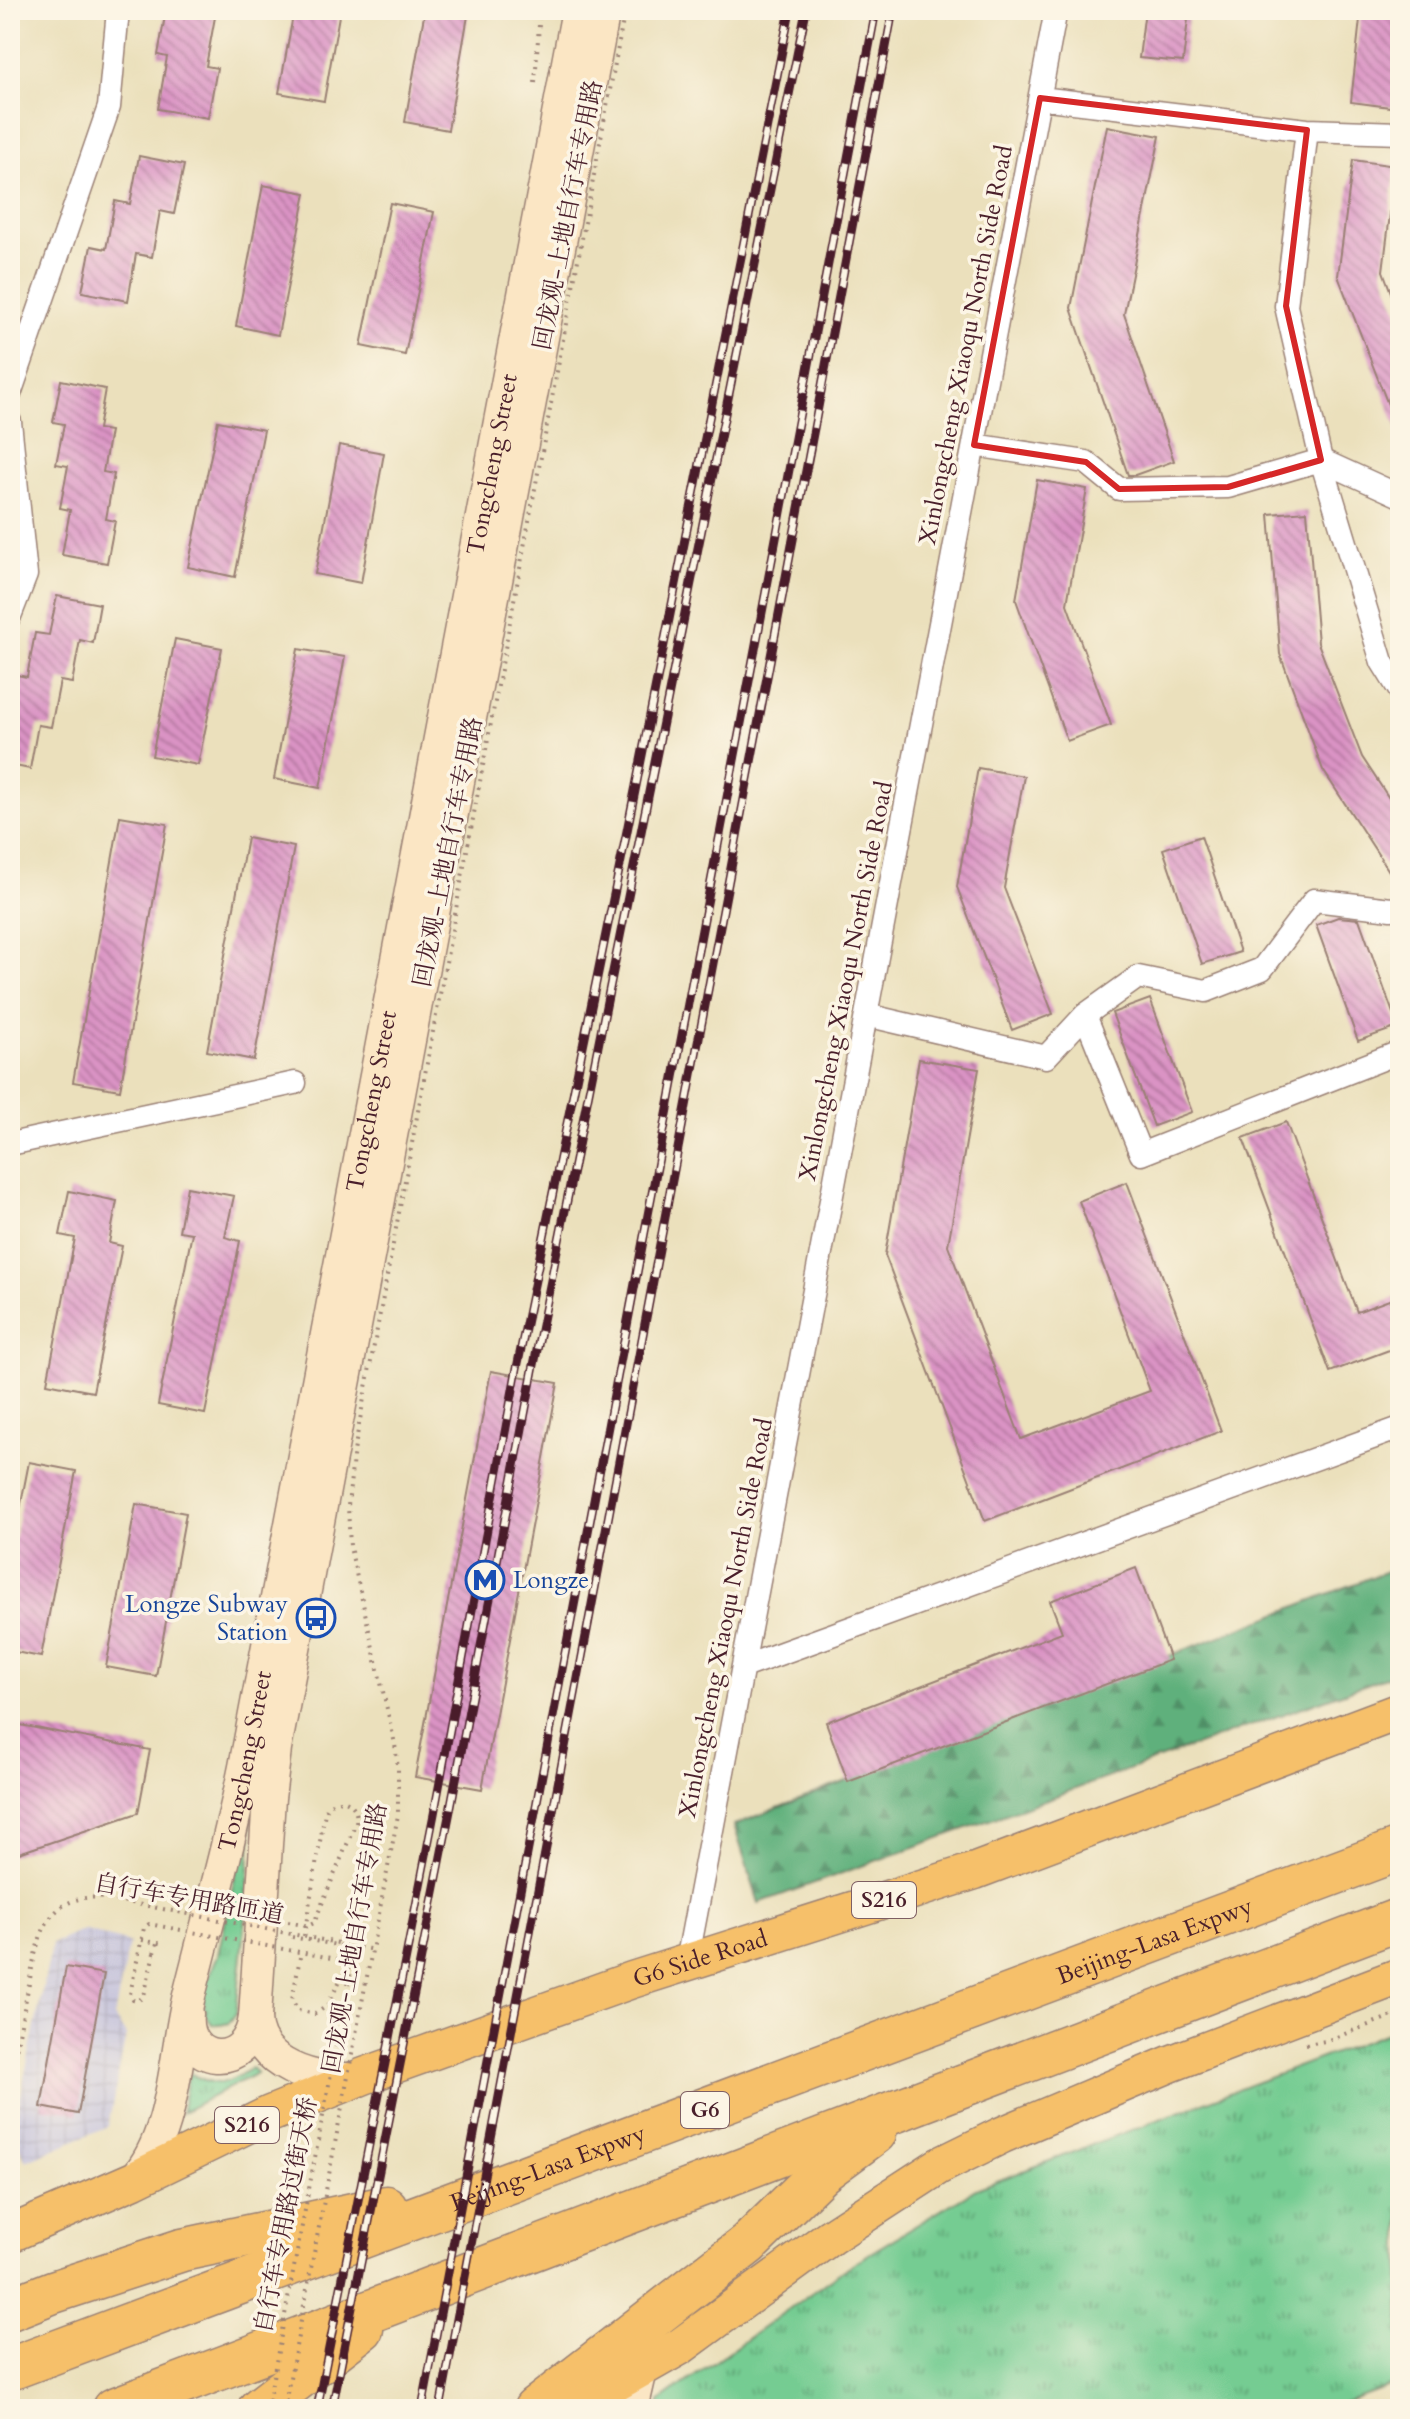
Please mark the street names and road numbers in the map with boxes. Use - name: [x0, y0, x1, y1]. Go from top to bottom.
- street label: 回龙观-上地自行车专用路: [526, 77, 610, 353]
- street label: Xinlongcheng Xiaoqu North Side Road: [911, 142, 1021, 548]
- street label: Tongcheng Street: [459, 371, 525, 558]
- street label: 回龙观-上地自行车专用路: [406, 714, 490, 990]
- street label: Xinlongcheng Xiaoqu North Side Road: [791, 778, 901, 1184]
- street label: Tongcheng Street: [338, 1007, 405, 1195]
- street label: Xinlongcheng Xiaoqu North Side Road: [671, 1415, 781, 1821]
- street label: Tongcheng Street: [210, 1667, 279, 1855]
- street label: 回龙观-上地自行车专用路: [315, 1800, 395, 2076]
- street label: 自行车专用路匝道: [92, 1866, 286, 1932]
- road number: S216: [852, 1882, 916, 1918]
- street label: Beijing-Lasa Expwy: [1052, 1889, 1257, 1992]
- street label: G6 Side Road: [629, 1921, 772, 1995]
- road number: G6: [681, 2092, 729, 2128]
- street label: 自行车专用路过街天桥: [247, 2094, 325, 2336]
- road number: S216: [215, 2107, 279, 2143]
- street label: Beijing-Lasa Expwy: [445, 2116, 650, 2220]

